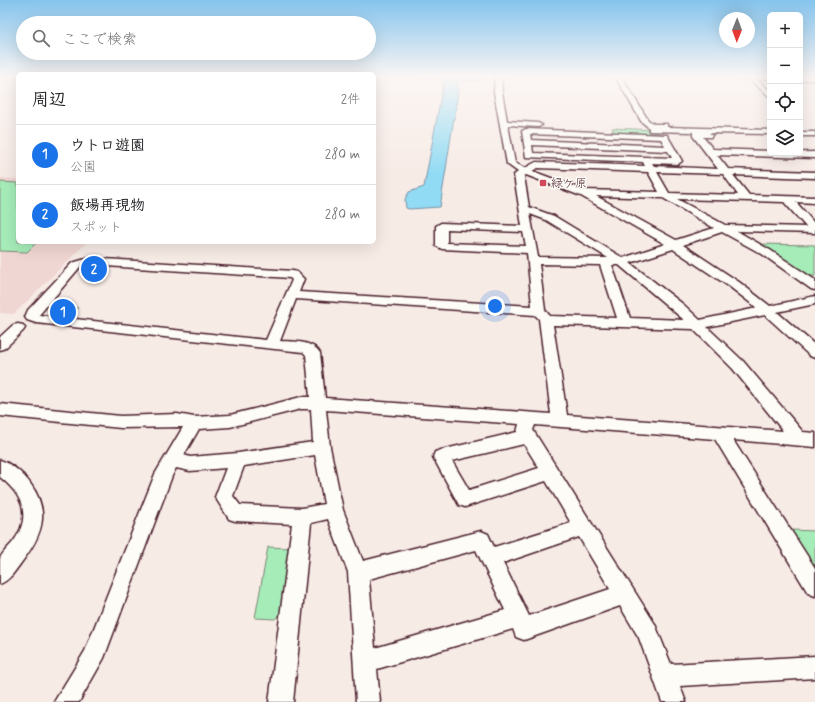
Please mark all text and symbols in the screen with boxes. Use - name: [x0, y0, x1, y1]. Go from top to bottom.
- north arrow: [719, 12, 755, 48]
- map controls: [767, 12, 803, 156]
- button: +: [767, 12, 803, 48]
- search box: [16, 16, 376, 60]
- icon: search: [30, 27, 52, 49]
- text: ここで検索: [62, 30, 137, 50]
- button: −: [767, 48, 803, 84]
- button: locate: [767, 84, 803, 120]
- text: 周辺: [32, 89, 66, 111]
- text: 2件: [341, 91, 360, 108]
- button: layers: [767, 120, 803, 156]
- text: ウトロ遊園: [70, 136, 145, 156]
- text: 1: [42, 146, 48, 163]
- text: 280 m: [325, 146, 360, 163]
- text: 公園: [70, 159, 96, 176]
- place label: 緑ケ原: [551, 176, 587, 192]
- marker: 緑ケ原: [538, 178, 548, 188]
- text: 飯場再現物: [70, 196, 145, 216]
- text: 2: [42, 206, 48, 223]
- text: 280 m: [325, 206, 360, 223]
- text: スポット: [70, 219, 122, 236]
- pin: 2: [81, 254, 107, 284]
- your location: [485, 296, 505, 316]
- pin: 1: [50, 297, 76, 327]

